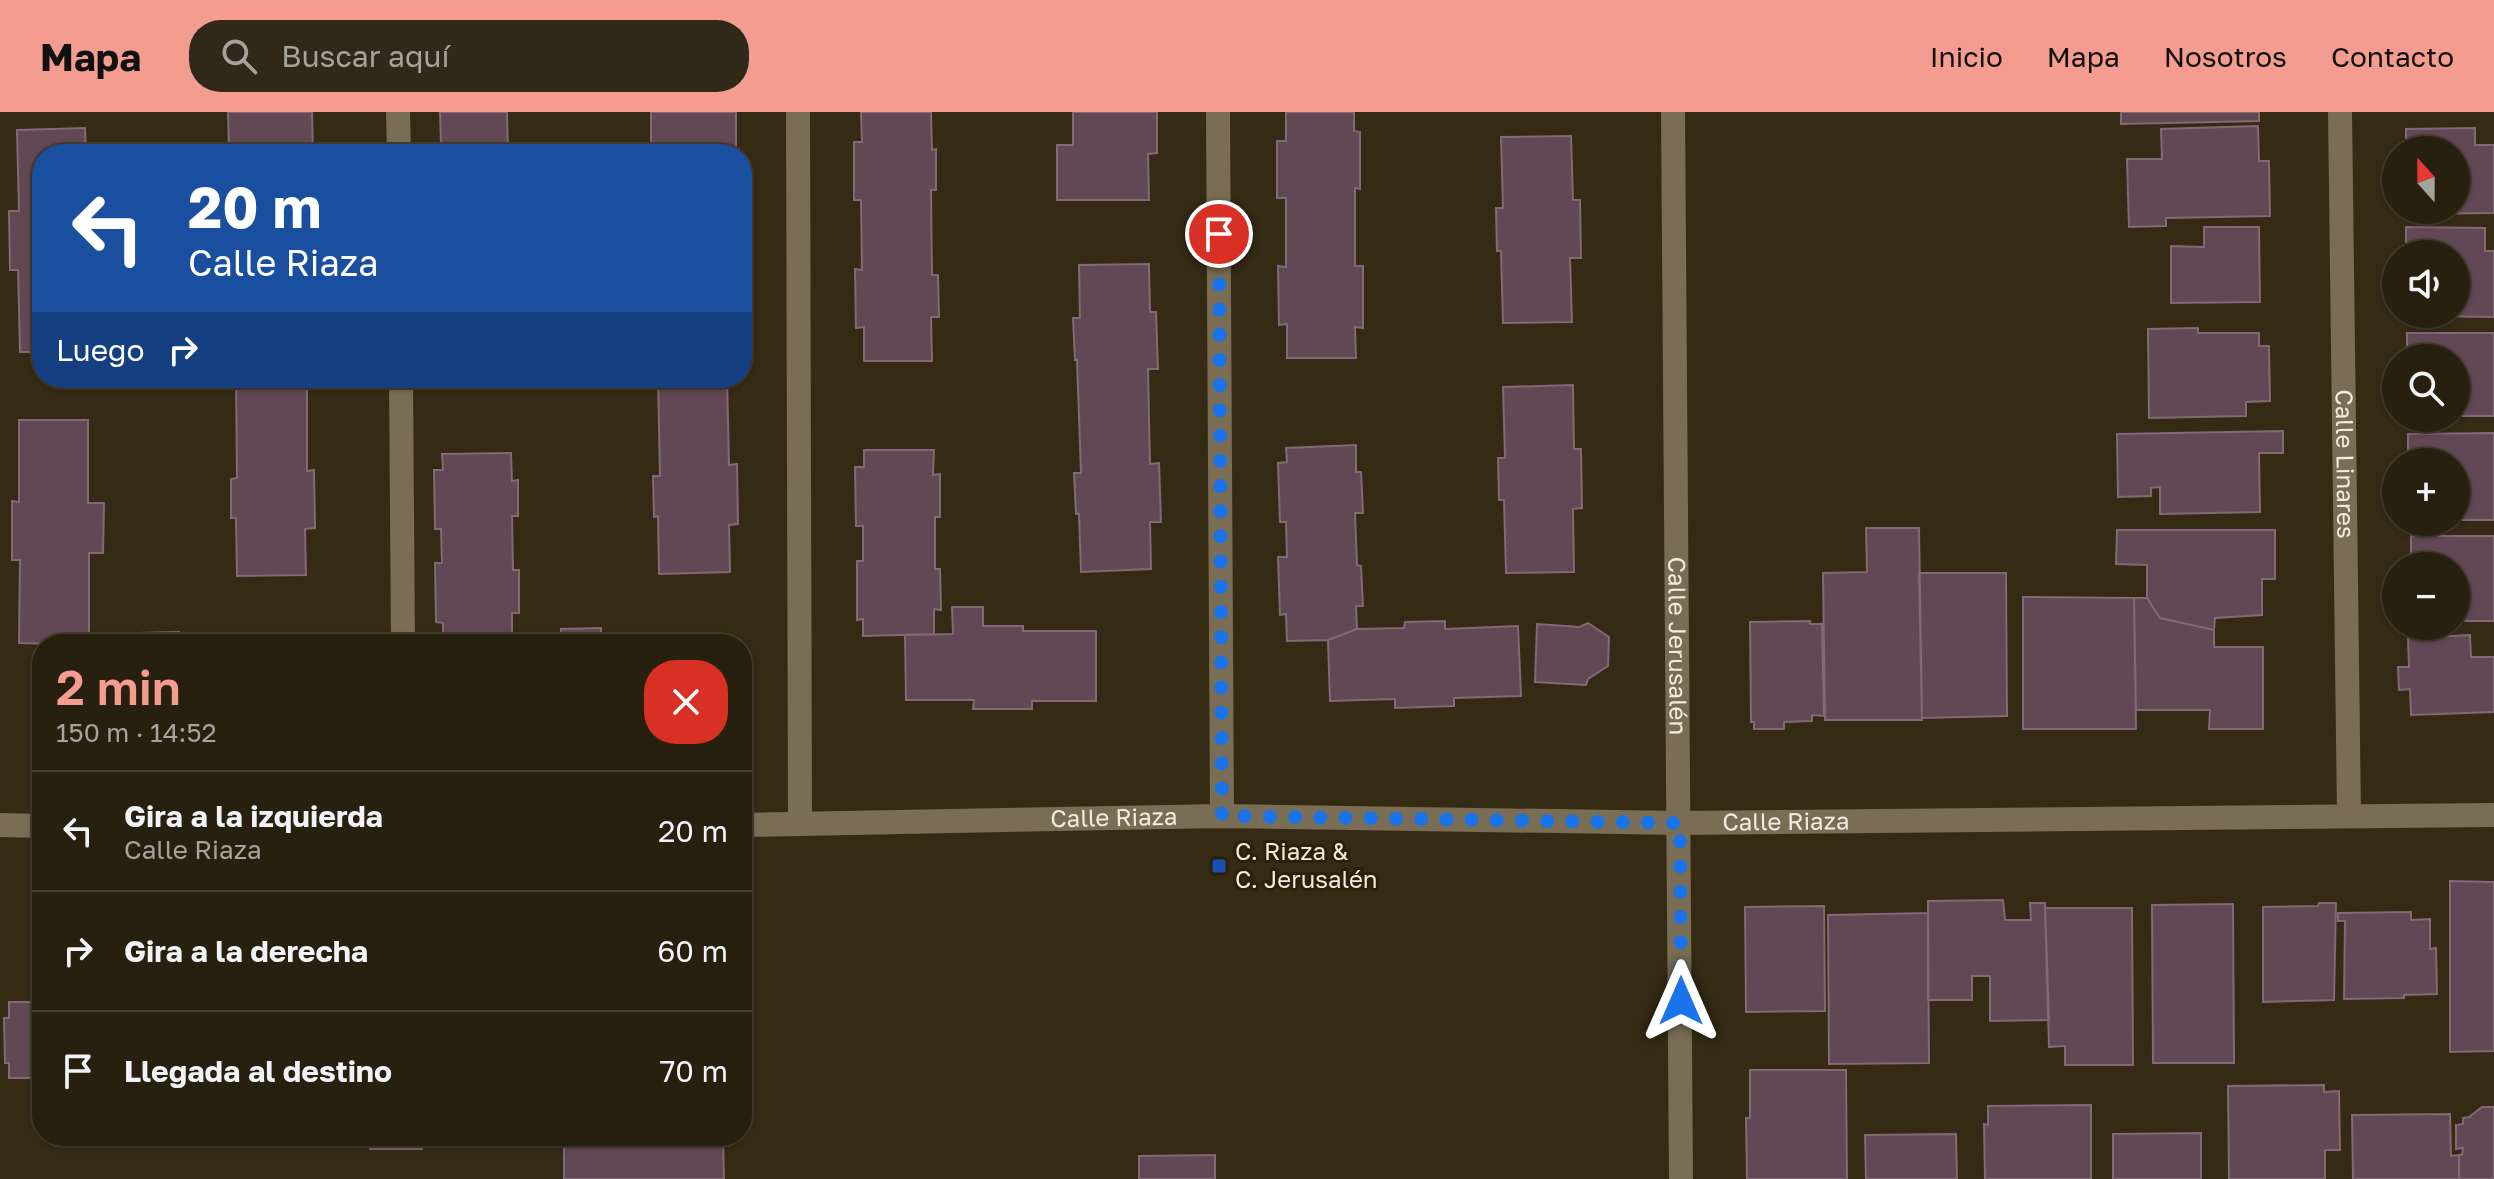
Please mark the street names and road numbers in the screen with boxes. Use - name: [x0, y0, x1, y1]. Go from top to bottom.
- street label: Calle Linares: [2331, 389, 2361, 539]
- street label: Calle Jerusalén: [1663, 557, 1694, 735]
- street label: Calle Riaza: [1050, 801, 1178, 832]
- street label: Calle Riaza: [1722, 805, 1850, 836]

